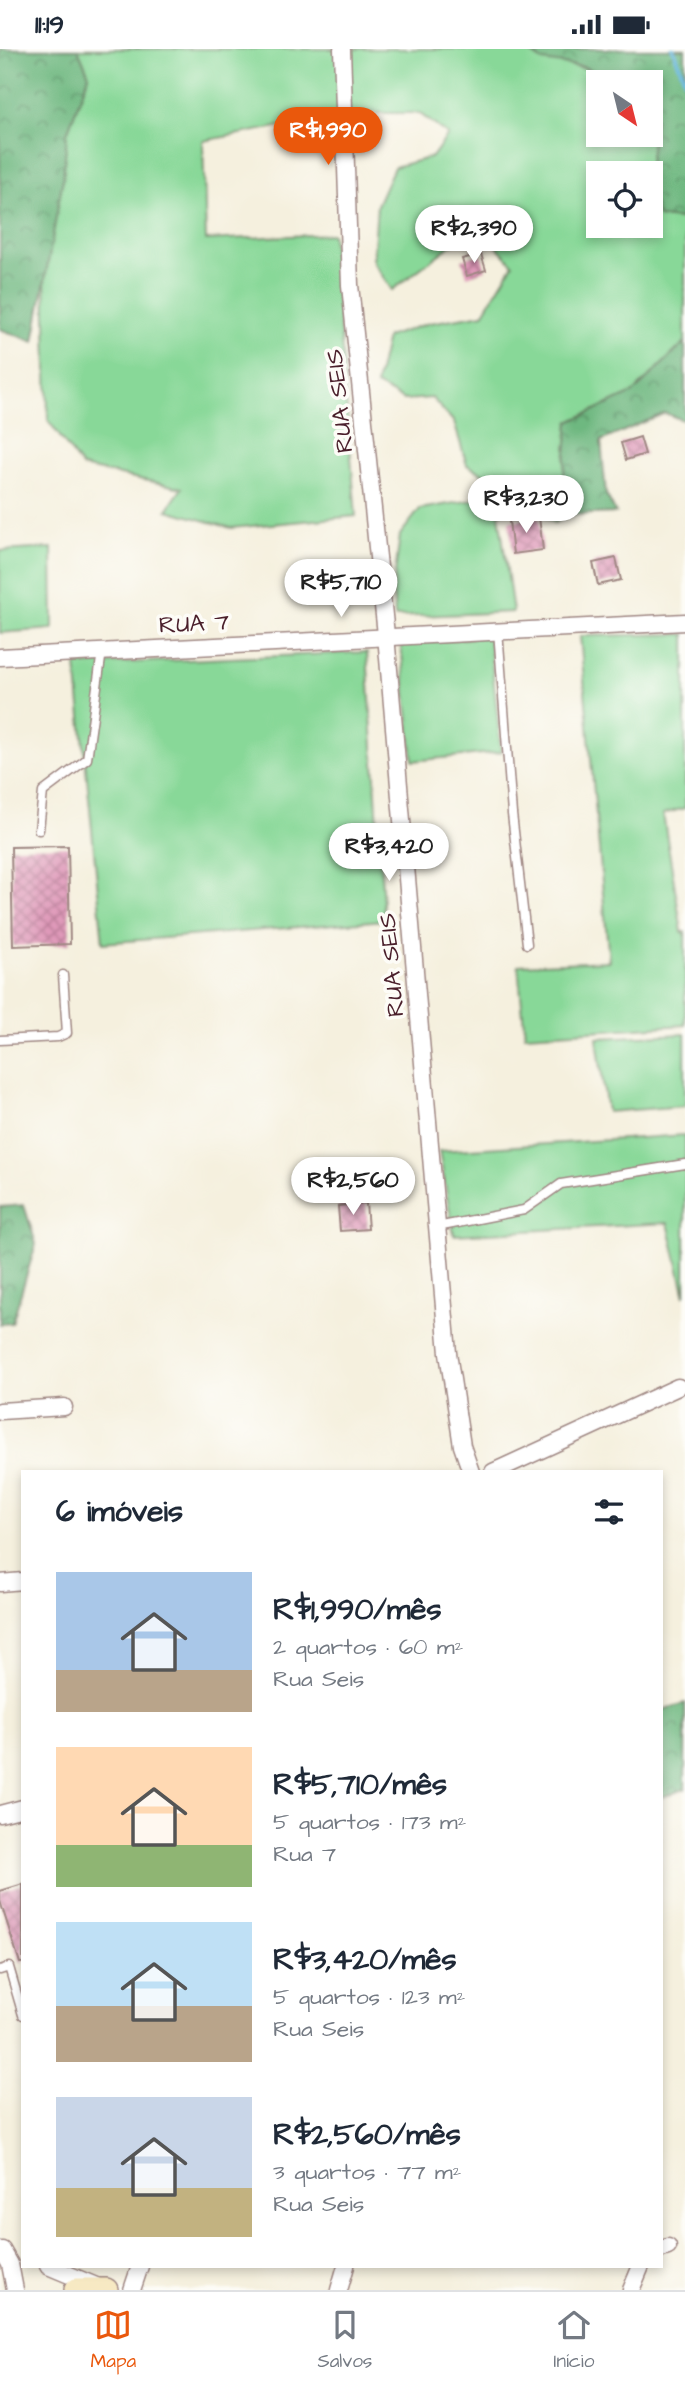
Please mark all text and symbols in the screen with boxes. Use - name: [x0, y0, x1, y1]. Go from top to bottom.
- text: 11:19: [35, 7, 64, 43]
- north arrow: [586, 70, 663, 147]
- map controls: [586, 70, 663, 238]
- pin: R$1,990: [263, 107, 393, 167]
- text: R$1,990: [290, 114, 366, 146]
- button: locate: [586, 161, 663, 238]
- pin: R$2,390: [409, 205, 539, 265]
- text: R$2,390: [431, 212, 517, 244]
- street label: RUA SEIS: [318, 347, 362, 455]
- pin: R$3,230: [461, 475, 591, 535]
- text: R$3,230: [484, 482, 568, 514]
- pin: R$5,710: [276, 559, 406, 619]
- text: R$5,710: [300, 566, 382, 598]
- street label: RUA 7: [158, 605, 230, 643]
- pin: R$3,420: [324, 823, 454, 883]
- text: R$3,420: [345, 830, 433, 862]
- street label: RUA SEIS: [371, 912, 413, 1018]
- pin: R$2,560: [288, 1157, 418, 1217]
- text: R$2,560: [307, 1164, 399, 1196]
- text: 6 imóveis: [56, 1491, 183, 1533]
- icon: filters: [590, 1493, 628, 1531]
- text: R$1,990/mês: [273, 1589, 442, 1631]
- icon: home: [112, 1600, 196, 1684]
- text: 2 quartos · 60 m²: [273, 1631, 463, 1663]
- text: Rua Seis: [273, 1663, 364, 1695]
- text: R$5,710/mês: [273, 1764, 447, 1806]
- icon: home: [112, 1775, 196, 1859]
- text: 5 quartos · 173 m²: [273, 1806, 466, 1838]
- text: Rua 7: [273, 1838, 336, 1870]
- text: R$3,420/mês: [273, 1939, 457, 1981]
- icon: home: [112, 1950, 196, 2034]
- text: 5 quartos · 123 m²: [273, 1981, 465, 2013]
- text: Rua Seis: [273, 2013, 364, 2045]
- text: R$2,560/mês: [273, 2114, 461, 2156]
- icon: home: [112, 2125, 196, 2209]
- text: 3 quartos · 77 m²: [273, 2156, 461, 2188]
- text: Rua Seis: [273, 2188, 364, 2220]
- tab: Mapa: [91, 2306, 136, 2375]
- tab: Salvos: [317, 2306, 372, 2375]
- tab: Início: [554, 2306, 594, 2375]

